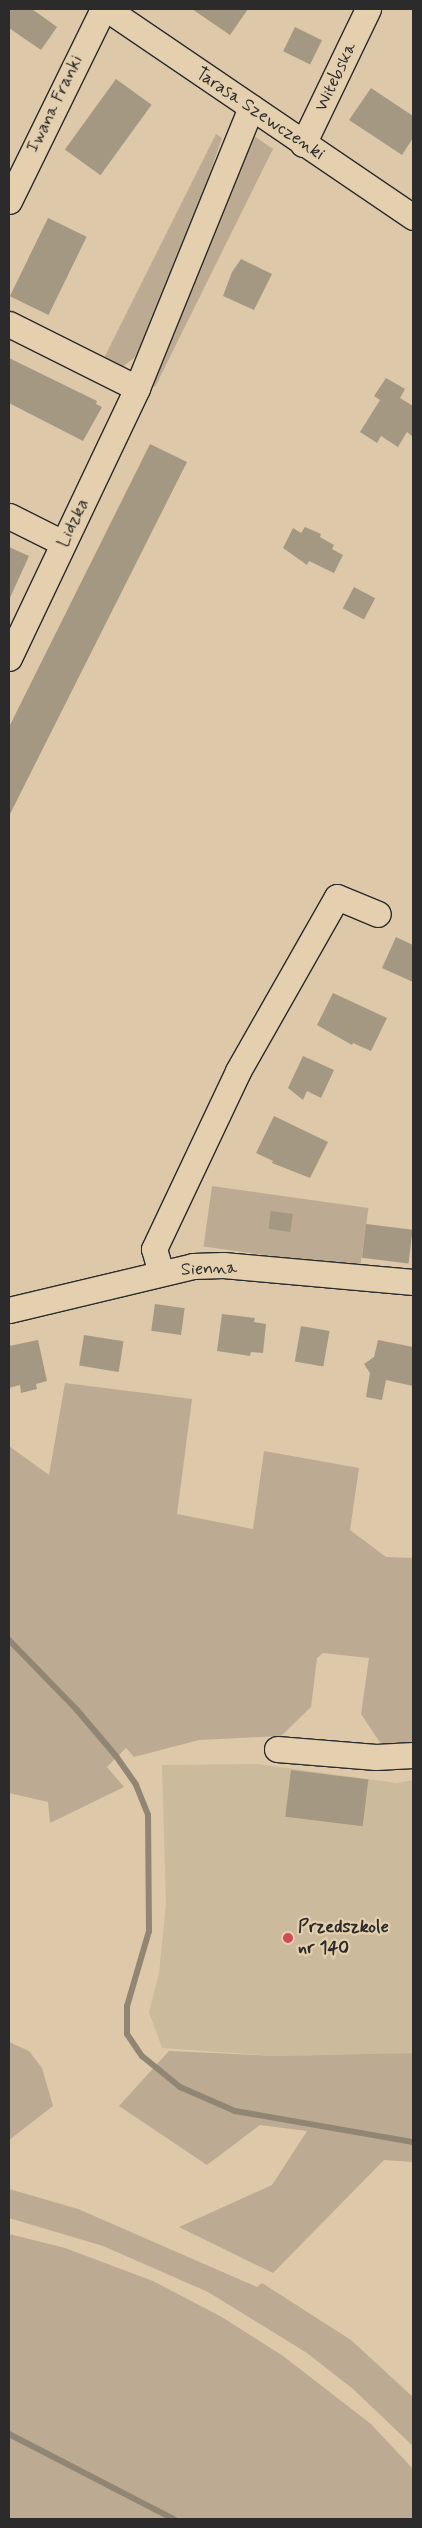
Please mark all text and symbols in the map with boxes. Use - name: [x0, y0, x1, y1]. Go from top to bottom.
- street label: Witebska: [311, 39, 361, 115]
- street label: Iwana Franki: [21, 50, 89, 158]
- street label: Tarasa Szewczenki: [191, 63, 329, 165]
- street label: Lidzka: [52, 495, 94, 551]
- street label: Sienna: [181, 1257, 237, 1281]
- place label: Przedszkole nr 140: [298, 1917, 389, 1960]
- marker: Przedszkole nr 140: [282, 1932, 294, 1944]

